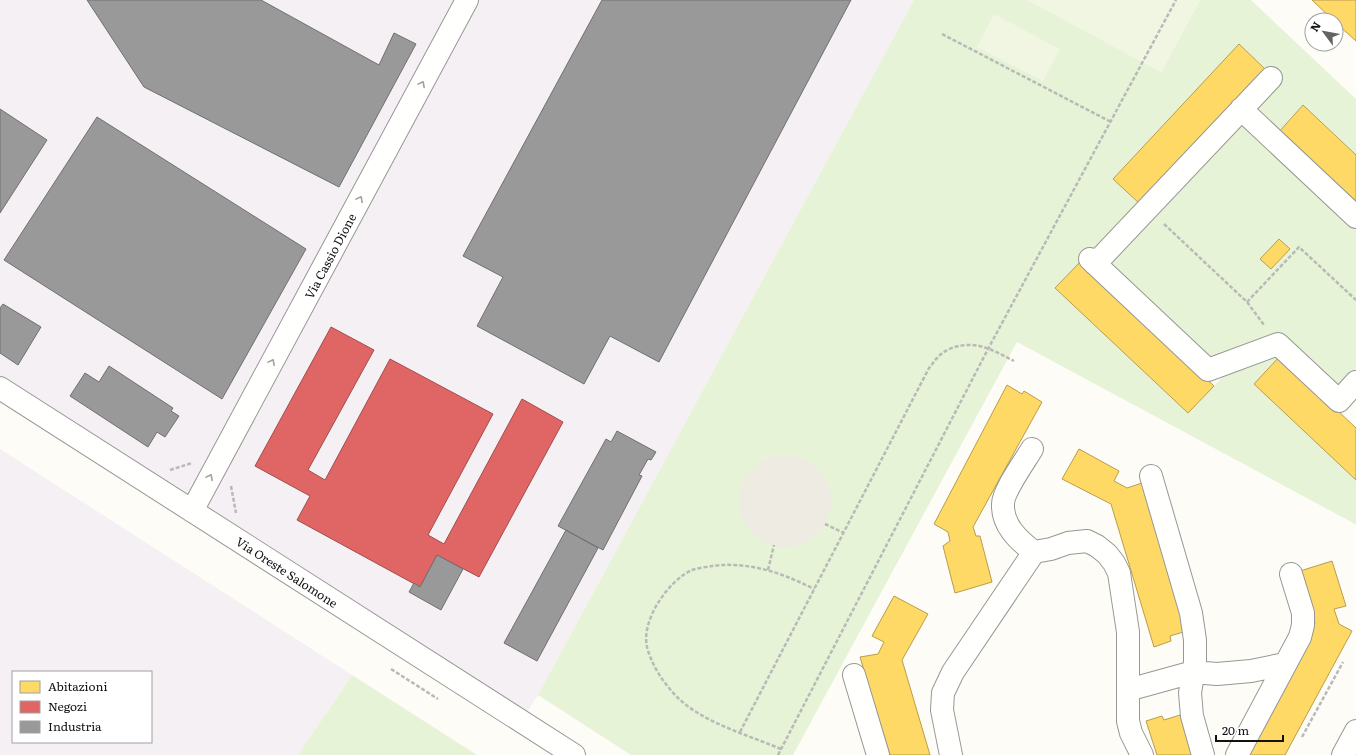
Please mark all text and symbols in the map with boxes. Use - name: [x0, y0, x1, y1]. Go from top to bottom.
- north arrow: [1304, 12, 1344, 52]
- text: N: [1305, 18, 1324, 34]
- one-way arrow: [417, 81, 425, 88]
- one-way arrow: [356, 195, 363, 203]
- street label: Via Cassio Dione: [300, 210, 360, 302]
- one-way arrow: [267, 359, 275, 366]
- one-way arrow: [206, 473, 213, 481]
- street label: Via Oreste Salomone: [233, 532, 341, 612]
- legend: [12, 671, 152, 743]
- text: Abitazioni: [48, 677, 107, 695]
- text: Negozi: [48, 697, 87, 715]
- text: Industria: [48, 717, 102, 735]
- scale bar: [1216, 717, 1283, 743]
- text: 20 m: [1222, 721, 1249, 739]

